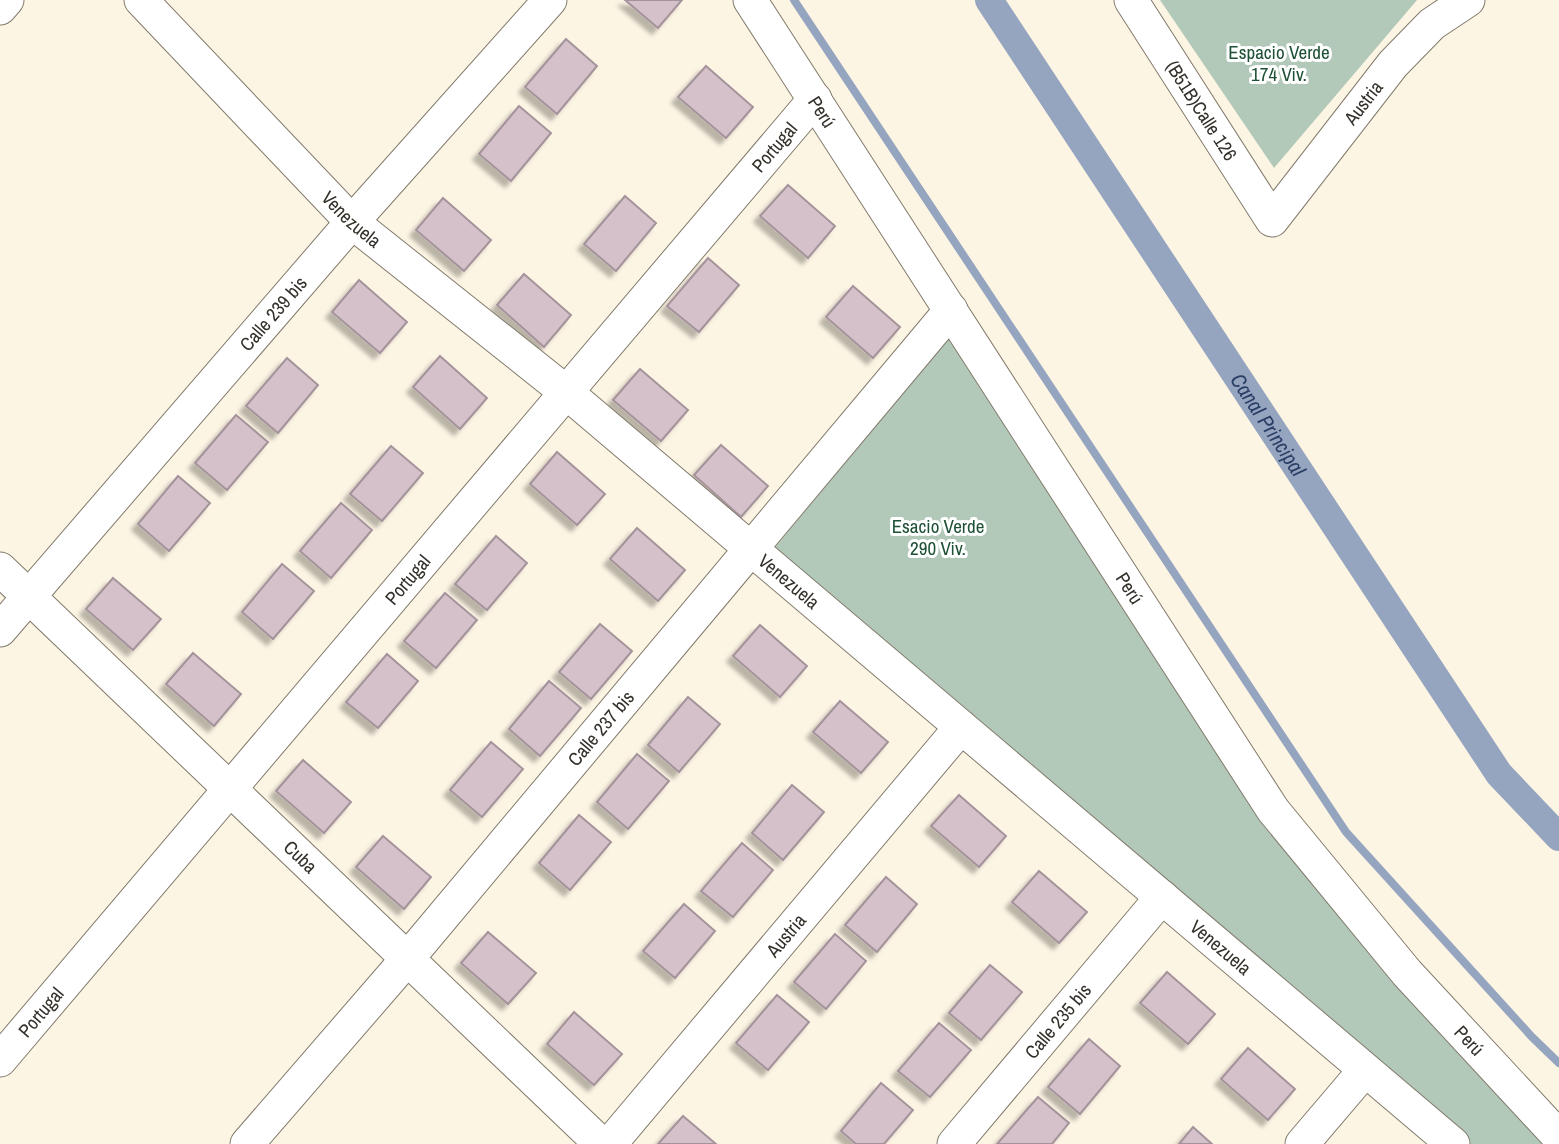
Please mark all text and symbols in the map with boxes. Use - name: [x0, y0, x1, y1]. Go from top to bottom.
- park label: Espacio Verde 174 Viv.: [1228, 39, 1330, 87]
- street label: (B51B)Calle 126: [1160, 55, 1244, 165]
- street label: Austria: [1337, 75, 1389, 131]
- street label: Perú: [802, 91, 842, 133]
- street label: Portugal: [746, 117, 803, 178]
- street label: Venezuela: [316, 185, 387, 254]
- street label: Calle 239 bis: [233, 270, 313, 356]
- water label: Canal Principal: [1224, 367, 1314, 482]
- park label: Esacio Verde 290 Viv.: [892, 513, 984, 561]
- street label: Venezuela: [753, 548, 825, 615]
- street label: Portugal: [379, 549, 436, 610]
- street label: Perú: [1110, 567, 1150, 609]
- street label: Calle 237 bis: [561, 685, 640, 771]
- street label: Cuba: [278, 834, 323, 879]
- street label: Austria: [759, 908, 812, 963]
- street label: Venezuela: [1185, 914, 1257, 981]
- street label: Calle 235 bis: [1018, 977, 1097, 1064]
- street label: Portugal: [12, 981, 69, 1043]
- street label: Perú: [1449, 1019, 1490, 1061]

